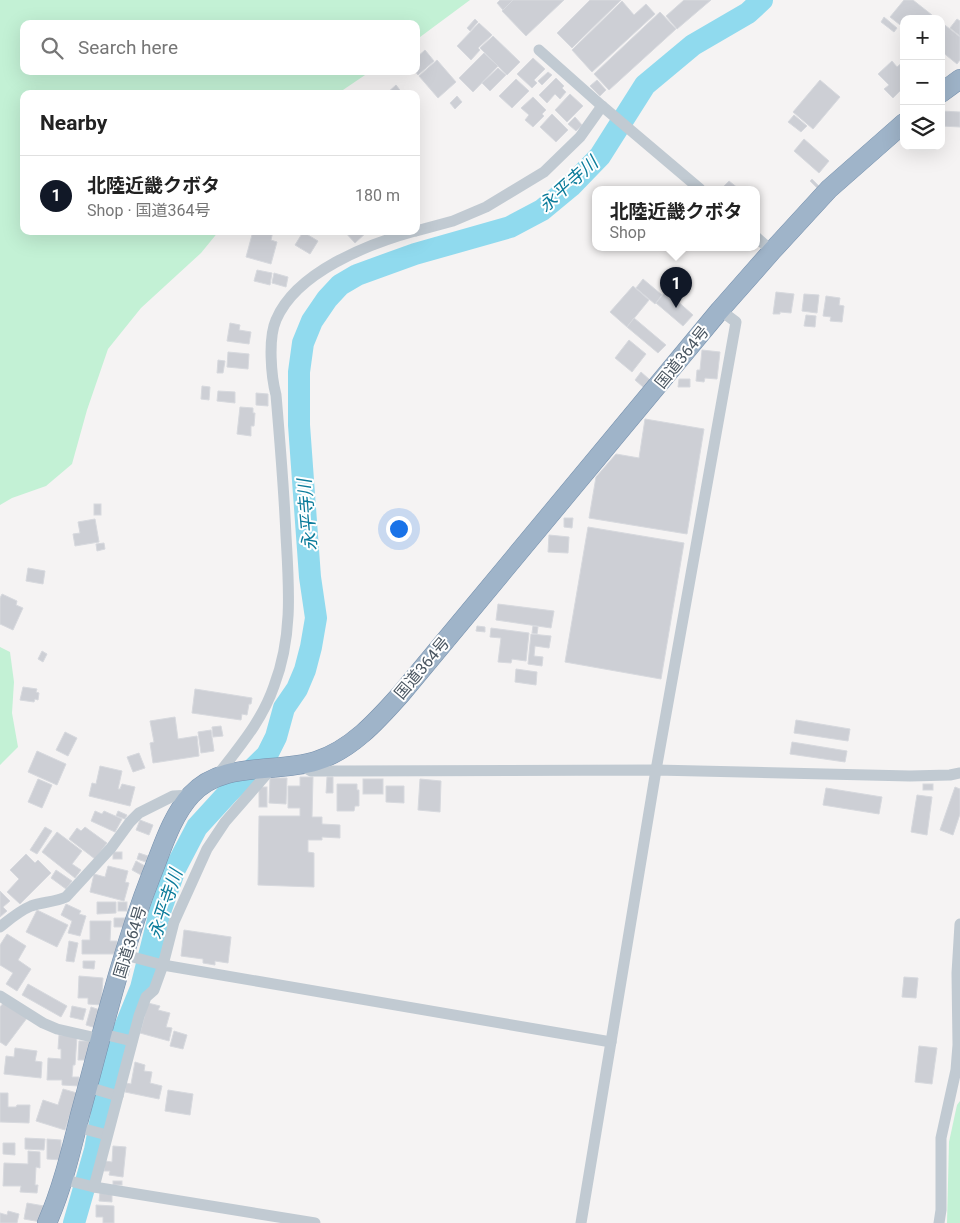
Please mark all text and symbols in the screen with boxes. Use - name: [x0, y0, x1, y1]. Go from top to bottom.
- map controls: [900, 15, 945, 150]
- button: +: [900, 15, 945, 60]
- search box: [20, 20, 420, 75]
- icon: search: [38, 34, 66, 62]
- text: Search here: [78, 36, 178, 59]
- button: −: [900, 60, 945, 105]
- button: layers: [900, 105, 945, 150]
- text: Nearby: [40, 111, 107, 135]
- water label: 永平寺川: [534, 151, 603, 216]
- text: 北陸近畿クボタ: [87, 174, 220, 197]
- text: 1: [51, 186, 61, 205]
- text: 180 m: [355, 186, 400, 205]
- popup: [592, 186, 760, 251]
- text: 北陸近畿クボタ: [609, 200, 743, 223]
- text: Shop · 国道364号: [87, 201, 211, 220]
- text: Shop: [609, 223, 646, 242]
- pin: 1: [660, 267, 692, 308]
- street label: 国道364号: [651, 322, 713, 392]
- water label: 永平寺川: [293, 476, 321, 552]
- your location: [386, 516, 412, 542]
- street label: 国道364号: [391, 633, 453, 703]
- water label: 永平寺川: [144, 865, 187, 941]
- street label: 国道364号: [110, 903, 150, 981]

